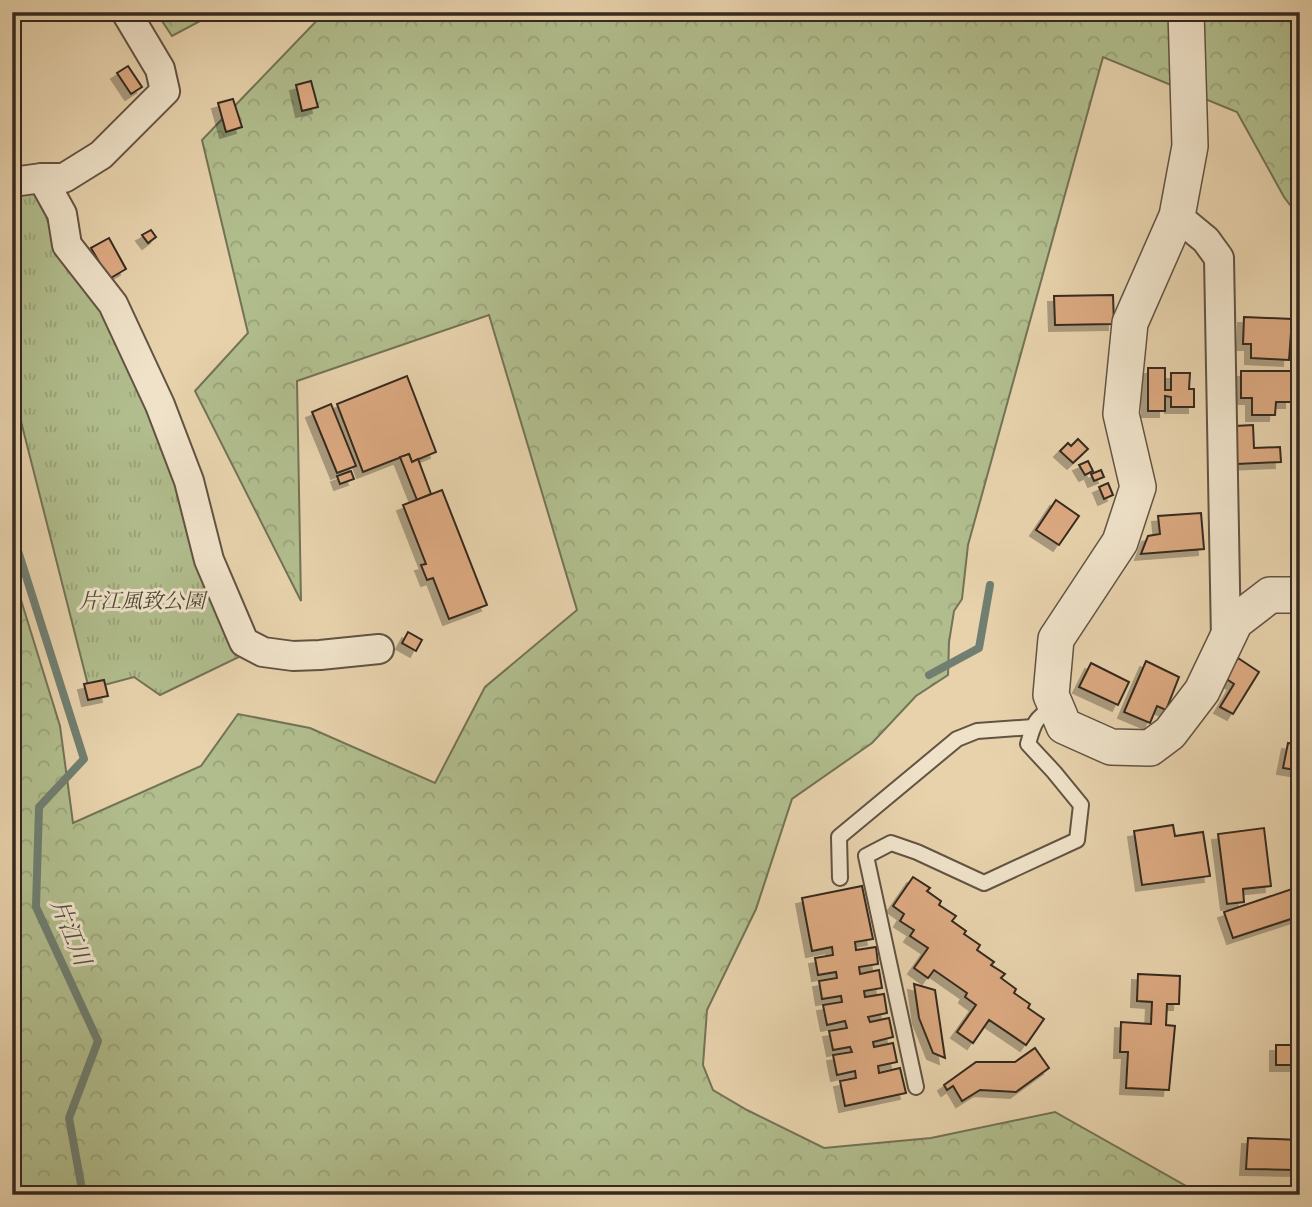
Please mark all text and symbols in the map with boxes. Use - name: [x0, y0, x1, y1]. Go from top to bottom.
- park label: 片江風致公園: [79, 589, 208, 616]
- water label: 片江川: [43, 895, 97, 973]

